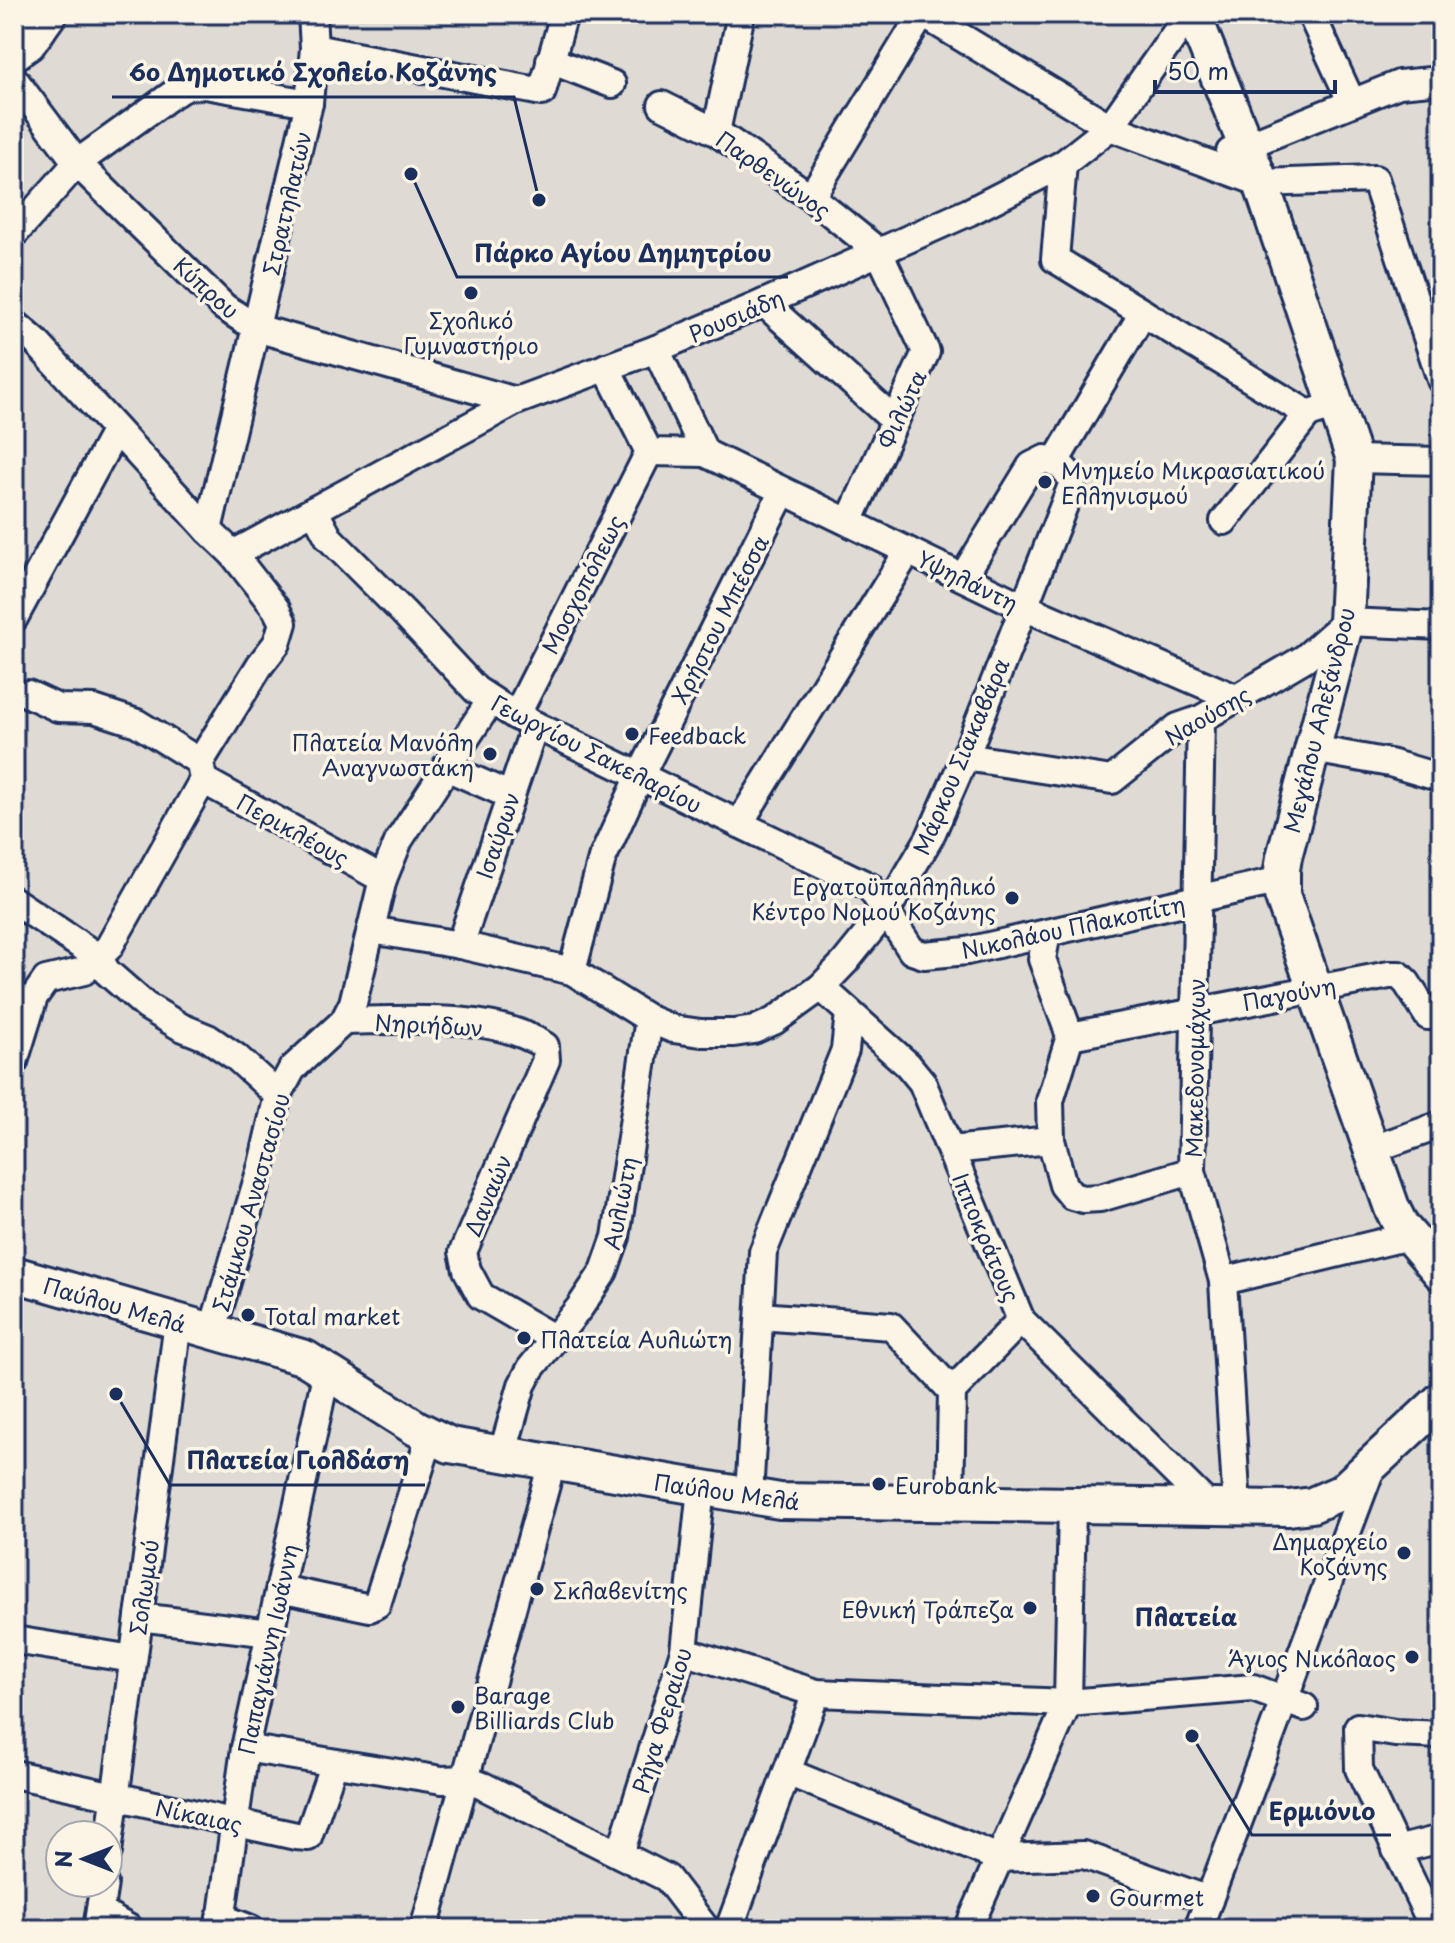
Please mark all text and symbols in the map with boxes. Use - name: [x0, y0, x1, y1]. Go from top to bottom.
- scale bar: [1155, 44, 1335, 94]
- callout: 6ο Δημοτικό Σχολείο Κοζάνης: [112, 49, 514, 97]
- text: 50 m: [1167, 52, 1229, 88]
- text: 6ο Δημοτικό Σχολείο Κοζάνης: [129, 53, 497, 89]
- street label: Παρθενώνος: [710, 122, 838, 226]
- street label: Στρατηλατών: [253, 128, 319, 278]
- callout: Πάρκο Αγίου Δημητρίου: [457, 229, 788, 277]
- text: Πάρκο Αγίου Δημητρίου: [474, 234, 772, 270]
- street label: Κύπρου: [167, 248, 247, 326]
- street label: Ρουσιάδη: [683, 280, 789, 350]
- marker: Σχολικό Γυμναστήριο: [462, 284, 480, 302]
- place label: Σχολικό Γυμναστήριο: [403, 303, 539, 361]
- street label: Φιλώτα: [868, 364, 934, 454]
- place label: Μνημείο Μικρασιατικού Ελληνισμού: [1061, 453, 1325, 511]
- marker: Μνημείο Μικρασιατικού Ελληνισμού: [1036, 473, 1054, 491]
- street label: Μοσχοπόλεως: [533, 509, 631, 659]
- street label: Χρήστου Μπέσσα: [662, 529, 776, 709]
- street label: Υψηλάντη: [912, 541, 1024, 619]
- street label: Μεγάλου Αλεξάνδρου: [1274, 604, 1362, 836]
- street label: Μάρκου Σιακαβάρα: [904, 652, 1016, 860]
- street label: Ναούσης: [1158, 677, 1256, 753]
- street label: Γεωργίου Σακελαρίου: [486, 686, 708, 820]
- place label: Feedback: [648, 718, 746, 751]
- place label: Πλατεία Μανόλη Αναγνωστάκη: [291, 725, 474, 783]
- marker: Feedback: [623, 725, 641, 743]
- marker: Πλατεία Μανόλη Αναγνωστάκη: [481, 745, 499, 763]
- street label: Περικλέους: [231, 784, 355, 874]
- street label: Ισαύρων: [467, 787, 527, 883]
- place label: Εργατοϋπαλληλικό Κέντρο Νομού Κοζάνης: [751, 869, 996, 927]
- street label: Νικολάου Πλακοπίτη: [958, 886, 1188, 966]
- marker: Εργατοϋπαλληλικό Κέντρο Νομού Κοζάνης: [1003, 889, 1021, 907]
- street label: Παγούνη: [1240, 968, 1338, 1018]
- street label: Μακεδονομάχων: [1176, 978, 1212, 1158]
- street label: Νηριήδων: [374, 1005, 484, 1043]
- street label: Στάμκου Αναστασίου: [203, 1089, 297, 1315]
- street label: Δαναών: [455, 1149, 519, 1241]
- street label: Αυλιώτη: [594, 1154, 644, 1252]
- street label: Ιπποκράτους: [945, 1167, 1029, 1307]
- street label: Παύλου Μελά: [40, 1268, 190, 1340]
- place label: Total market: [264, 1299, 400, 1332]
- marker: Total market: [239, 1306, 257, 1324]
- place label: Πλατεία Αυλιώτη: [540, 1322, 732, 1355]
- marker: Πλατεία Αυλιώτη: [515, 1329, 533, 1347]
- callout: Πλατεία Γιολδάση: [170, 1437, 425, 1485]
- text: Πλατεία Γιολδάση: [186, 1441, 410, 1477]
- street label: Παύλου Μελά: [652, 1464, 802, 1518]
- place label: Eurobank: [895, 1468, 998, 1501]
- marker: Eurobank: [870, 1475, 888, 1493]
- place label: Δημαρχείο Κοζάνης: [1272, 1524, 1388, 1582]
- street label: Σολωμού: [120, 1537, 166, 1637]
- street label: Παπαγιάννη Ιωάννη: [229, 1541, 305, 1757]
- marker: Δημαρχείο Κοζάνης: [1395, 1544, 1413, 1562]
- place label: Σκλαβενίτης: [553, 1573, 688, 1606]
- marker: Σκλαβενίτης: [528, 1580, 546, 1598]
- place label: Εθνική Τράπεζα: [842, 1592, 1014, 1625]
- district label: Πλατεία: [1135, 1598, 1238, 1634]
- marker: Εθνική Τράπεζα: [1021, 1599, 1039, 1617]
- place label: Άγιος Νικόλαος: [1228, 1641, 1396, 1674]
- street label: Ρήγα Φεραίου: [623, 1643, 699, 1797]
- marker: Άγιος Νικόλαος: [1403, 1648, 1421, 1666]
- place label: Barage Billiards Club: [474, 1678, 614, 1736]
- marker: Barage Billiards Club: [449, 1698, 467, 1716]
- callout: Ερμιόνιο: [1252, 1787, 1391, 1835]
- street label: Νίκαιας: [153, 1790, 245, 1840]
- text: Ερμιόνιο: [1269, 1792, 1375, 1828]
- north arrow: [44, 1819, 124, 1899]
- text: N: [46, 1850, 79, 1868]
- place label: Gourmet: [1109, 1880, 1204, 1913]
- marker: Gourmet: [1084, 1887, 1102, 1905]

